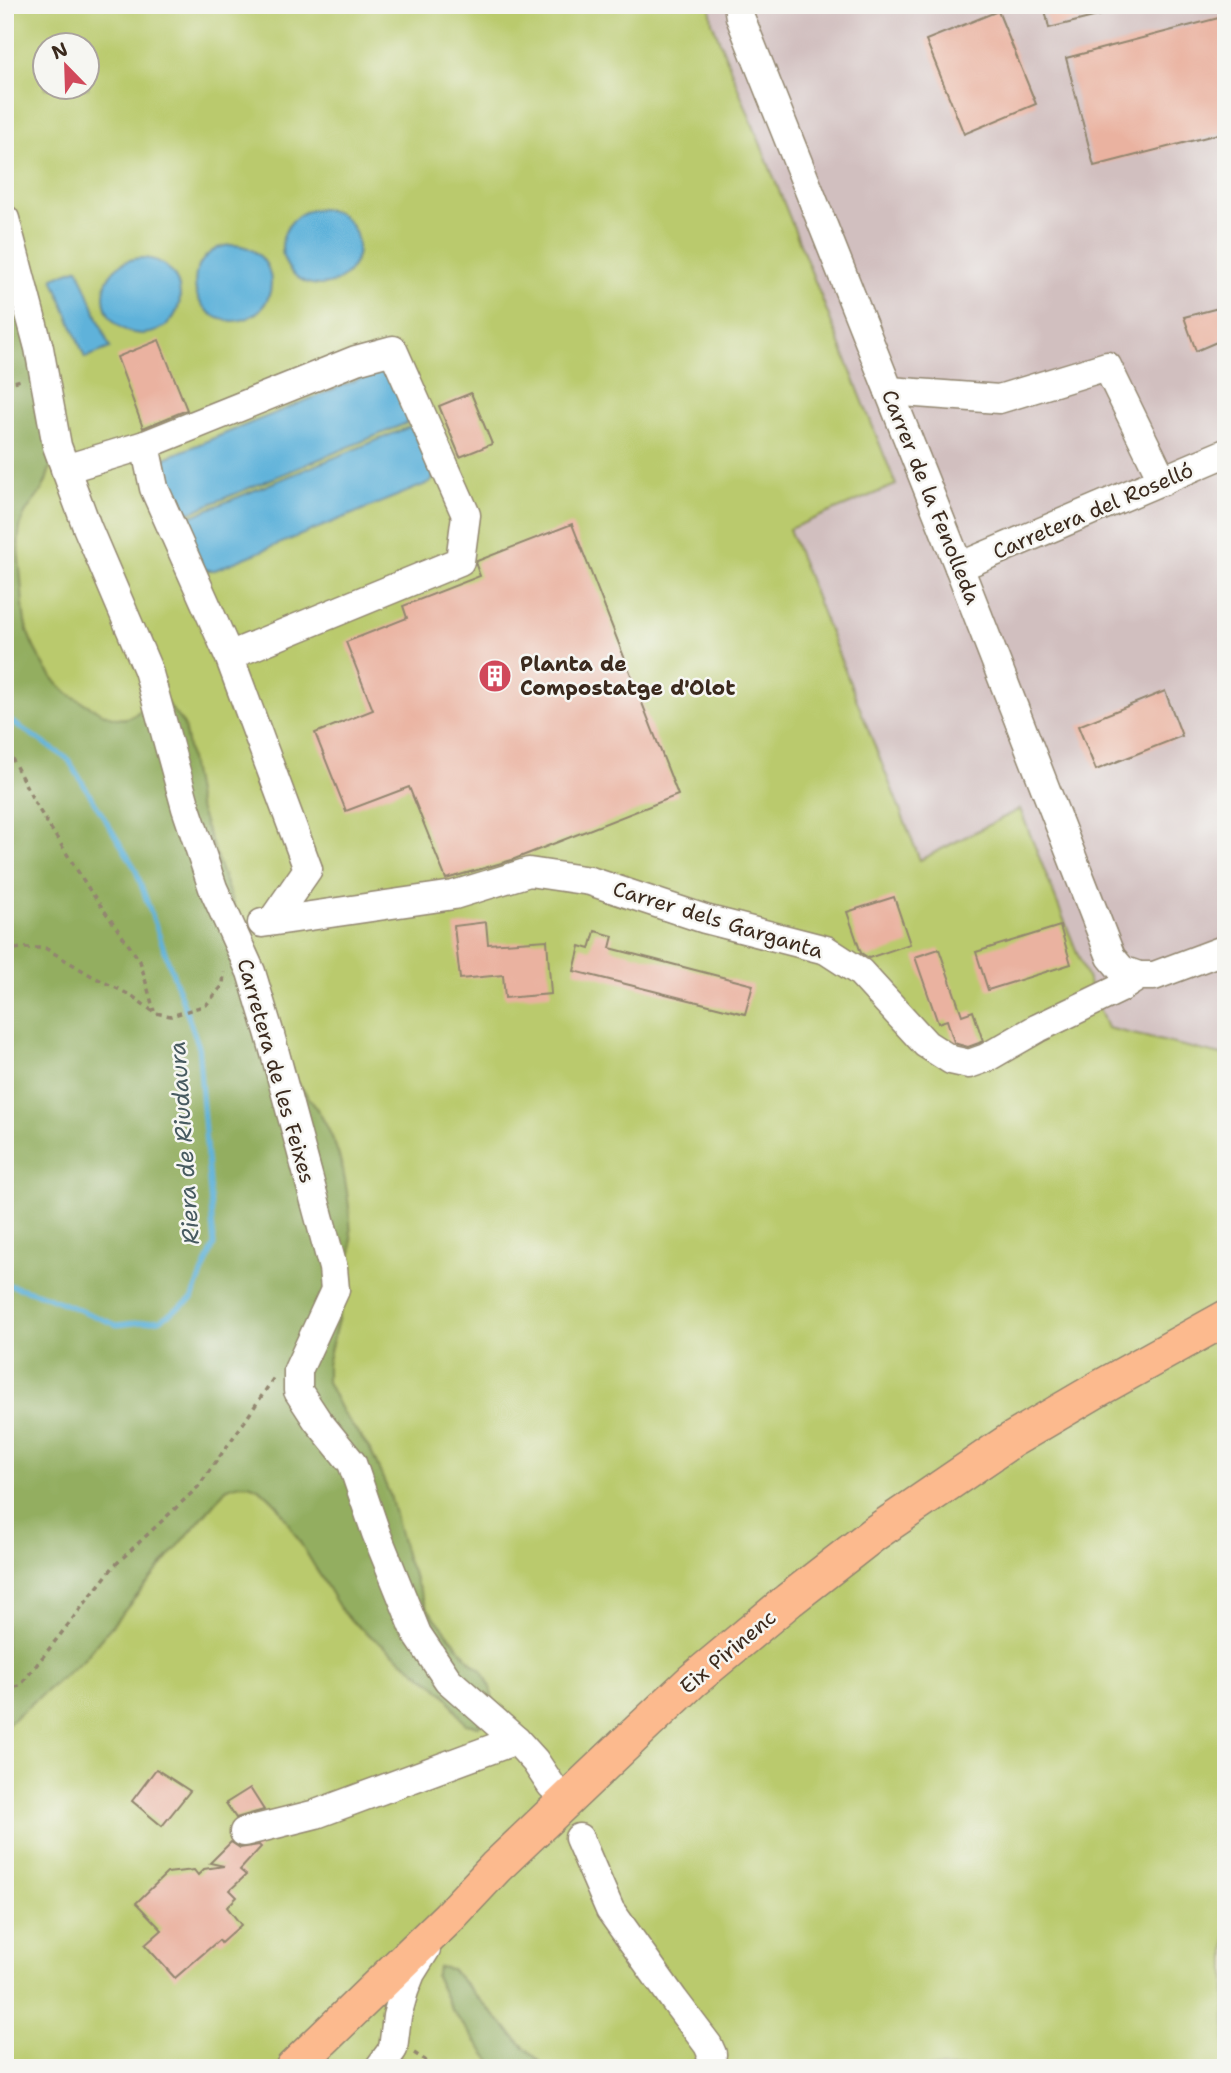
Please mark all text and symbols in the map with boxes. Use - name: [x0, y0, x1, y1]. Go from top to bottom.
- north arrow: [32, 32, 102, 102]
- text: N: [48, 36, 71, 65]
- street label: Carrer de la Fenolleda: [875, 386, 987, 608]
- street label: Carretera del Roselló: [988, 456, 1198, 566]
- place label: Planta de Compostatge d'Olot: [520, 650, 735, 702]
- building icon: Planta de Compostatge d'Olot: [476, 657, 514, 695]
- street label: Carrer dels Garganta: [609, 875, 827, 965]
- street label: Carretera de les Feixes: [231, 955, 321, 1187]
- water label: Riera de Riudaura: [162, 1040, 206, 1246]
- street label: Eix Pirinenc: [674, 1604, 782, 1700]

